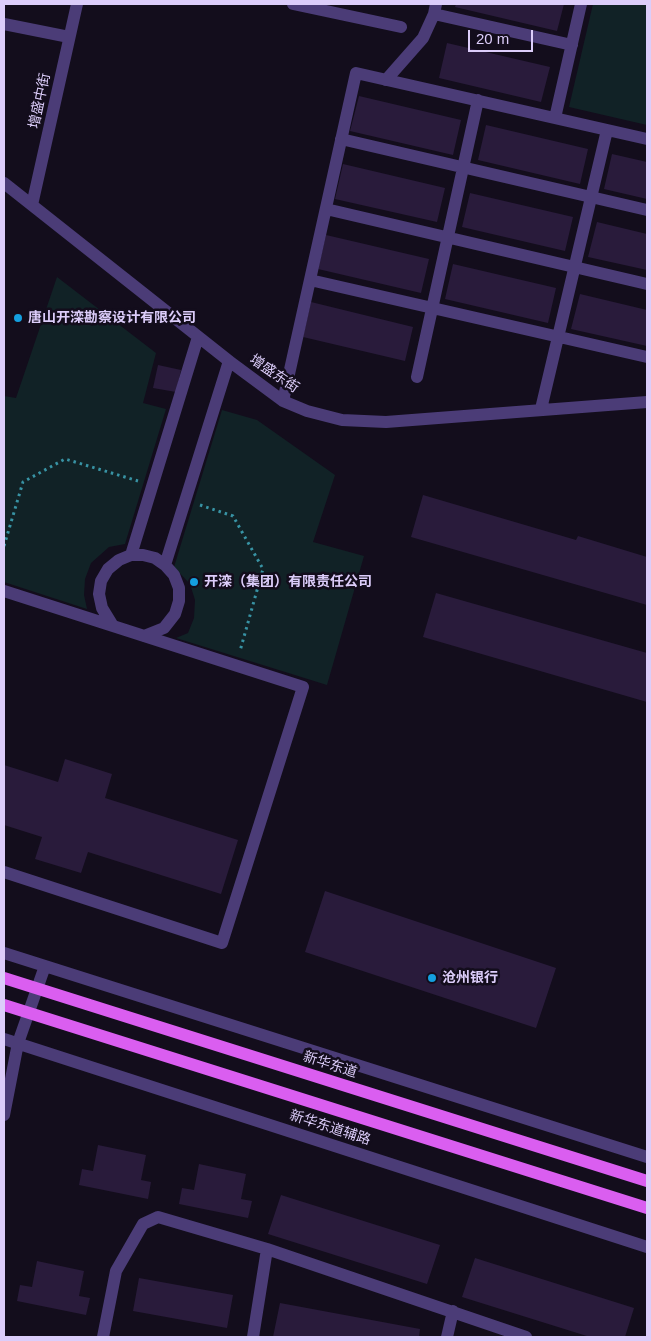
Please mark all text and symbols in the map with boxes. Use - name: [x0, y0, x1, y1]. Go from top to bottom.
- scale bar: [471, 20, 536, 52]
- text: 20 m: [476, 30, 509, 47]
- street label: 增盛中街: [26, 72, 54, 130]
- place label: 唐山开滦勘察设计有限公司: [28, 310, 196, 326]
- marker: 唐山开滦勘察设计有限公司: [12, 312, 24, 324]
- street label: 增盛东街: [246, 351, 302, 397]
- place label: 开滦（集团）有限责任公司: [204, 574, 372, 590]
- marker: 开滦（集团）有限责任公司: [188, 576, 200, 588]
- place label: 沧州银行: [442, 970, 498, 986]
- marker: 沧州银行: [426, 972, 438, 984]
- street label: 新华东道: [301, 1048, 359, 1082]
- street label: 新华东道辅路: [287, 1107, 373, 1149]

